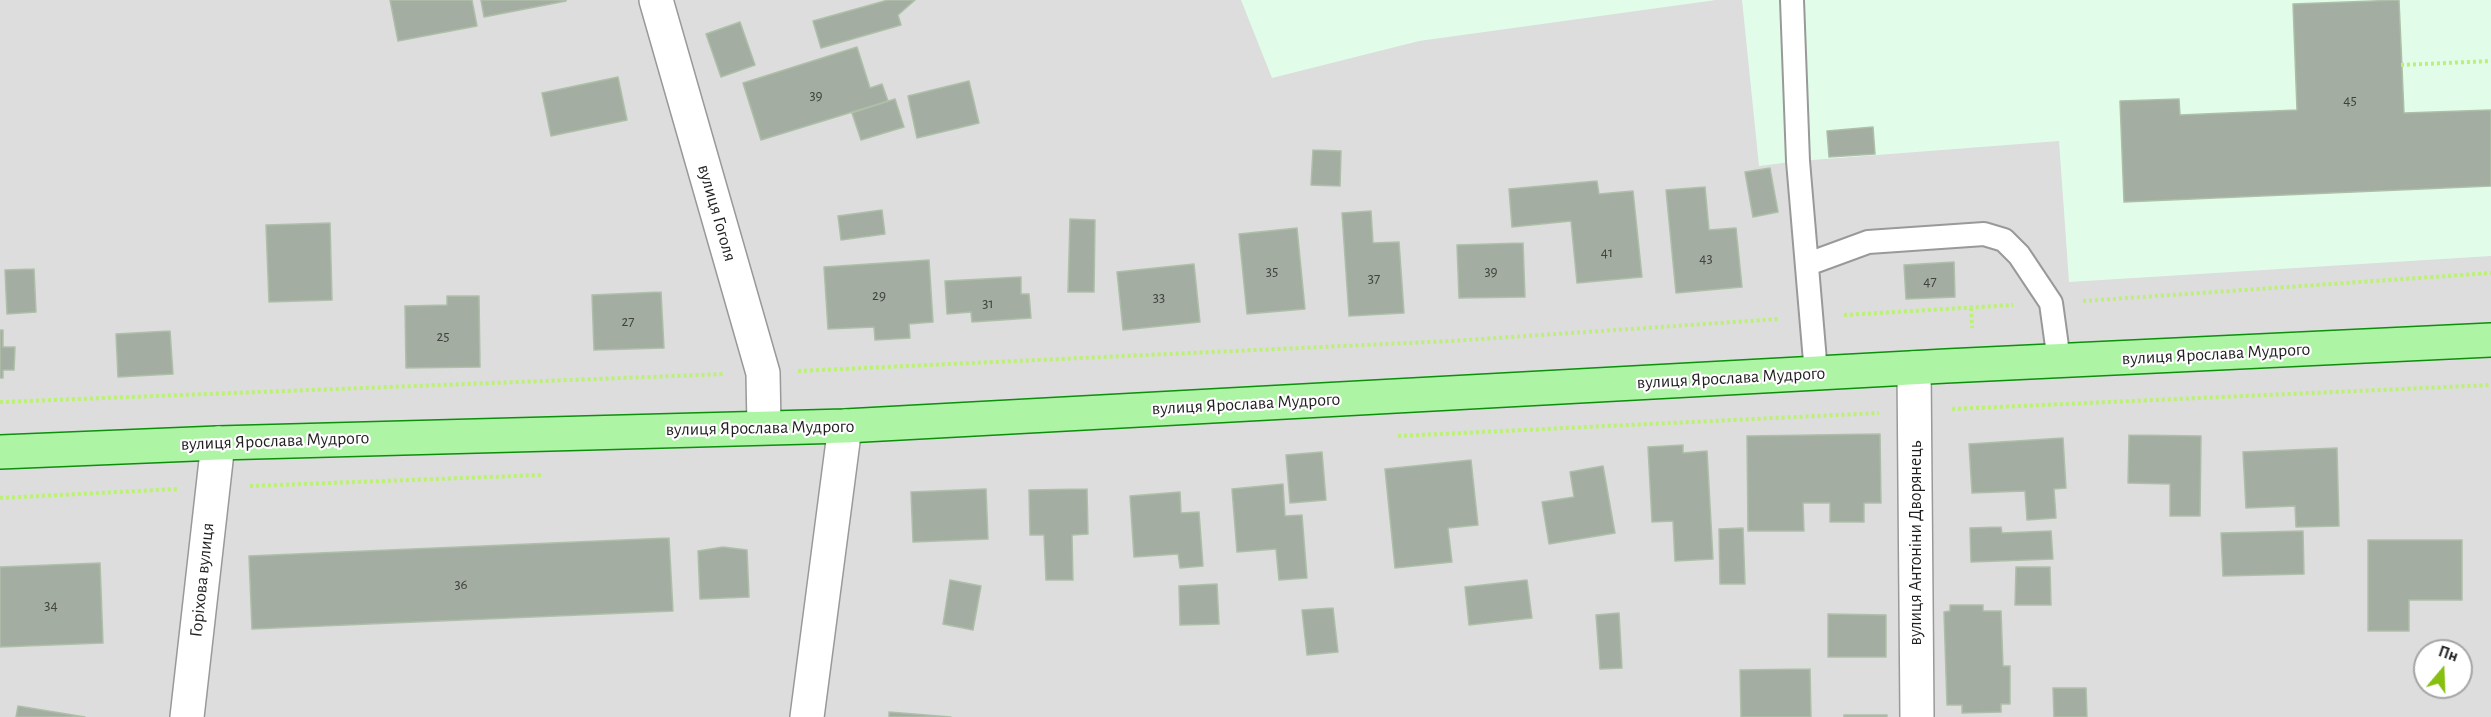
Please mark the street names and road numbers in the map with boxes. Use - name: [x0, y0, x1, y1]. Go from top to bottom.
- street label: вулиця Гоголя: [693, 162, 741, 264]
- street label: вулиця Ярослава Мудрого: [2121, 338, 2311, 370]
- street label: вулиця Ярослава Мудрого: [1636, 362, 1826, 394]
- street label: вулиця Ярослава Мудрого: [1151, 388, 1341, 420]
- street label: вулиця Ярослава Мудрого: [666, 416, 854, 440]
- street label: вулиця Ярослава Мудрого: [180, 427, 370, 455]
- street label: вулиця Антоніни Дворянець: [1905, 441, 1927, 645]
- street label: Горіхова вулиця: [185, 522, 219, 638]

